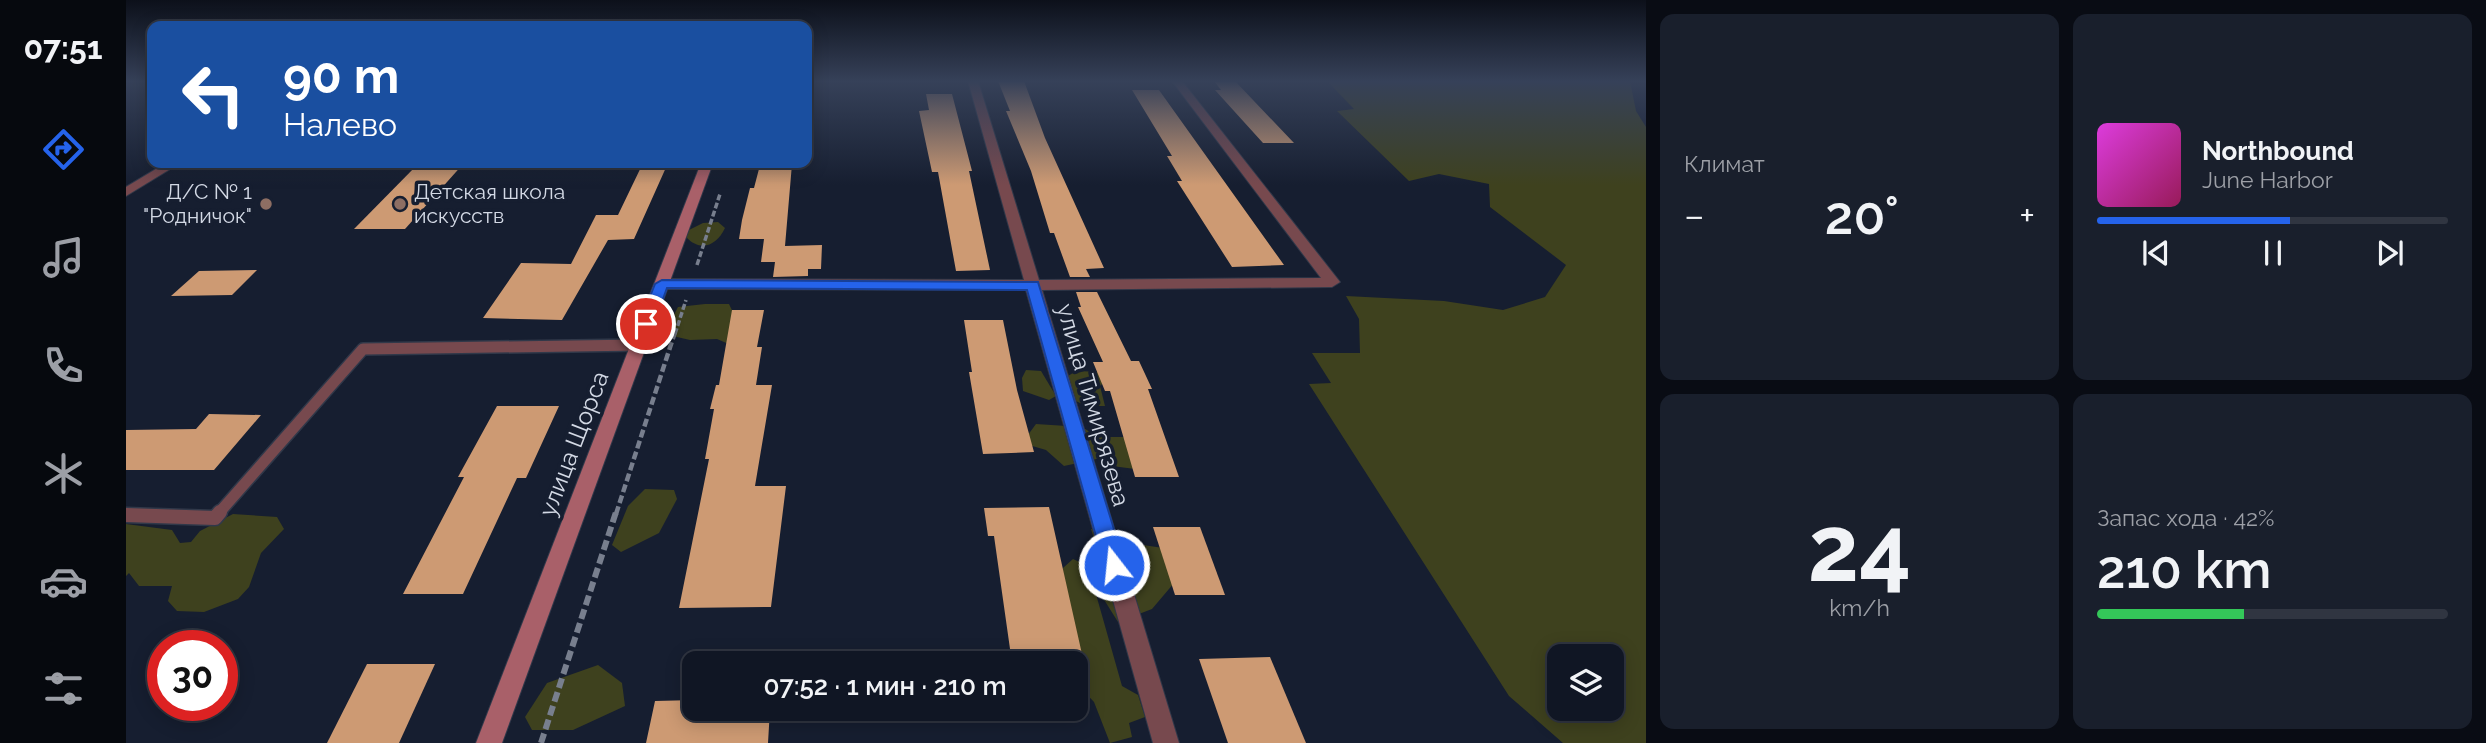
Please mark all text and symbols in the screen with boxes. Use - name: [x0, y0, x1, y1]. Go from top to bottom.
- text: 07:51: [23, 29, 103, 66]
- text: 90 m: [283, 47, 399, 104]
- icon: left: [168, 49, 259, 140]
- text: Налево: [283, 106, 397, 143]
- icon: directions: [39, 125, 88, 174]
- text: Northbound: [2202, 136, 2354, 166]
- text: Климат: [1684, 150, 1765, 177]
- text: June Harbor: [2202, 166, 2333, 193]
- place label: Д/С № 1 "Родничок": [143, 179, 252, 228]
- place label: Детская школа искусств: [414, 179, 565, 228]
- text: 20°: [1825, 185, 1899, 246]
- text: −: [1684, 193, 1704, 238]
- text: +: [2019, 193, 2035, 238]
- marker: Д/С № 1 "Родничок": [258, 196, 274, 212]
- marker: Детская школа искусств: [392, 196, 408, 212]
- icon: music: [39, 233, 88, 282]
- icon: previous: [2137, 234, 2175, 272]
- icon: pause: [2254, 234, 2292, 272]
- icon: next: [2371, 234, 2409, 272]
- pin: [616, 294, 676, 354]
- street label: улица Тимирязева: [1051, 300, 1136, 510]
- icon: arrive: [627, 305, 665, 343]
- icon: phone: [39, 341, 88, 390]
- street label: улица Щорса: [533, 367, 614, 520]
- icon: climate: [39, 449, 88, 498]
- text: 24: [1808, 495, 1911, 602]
- text: Запас хода · 42%: [2097, 504, 2274, 531]
- position arrow: [1077, 528, 1151, 602]
- text: 210 km: [2097, 539, 2272, 600]
- icon: car: [39, 557, 88, 606]
- text: km/h: [1829, 594, 1890, 621]
- speed limit sign: 30: [147, 630, 238, 721]
- map controls: [1547, 644, 1624, 721]
- button: layers: [1547, 644, 1624, 721]
- icon: filters: [39, 664, 88, 713]
- text: 07:52 · 1 мин · 210 m: [764, 671, 1007, 701]

